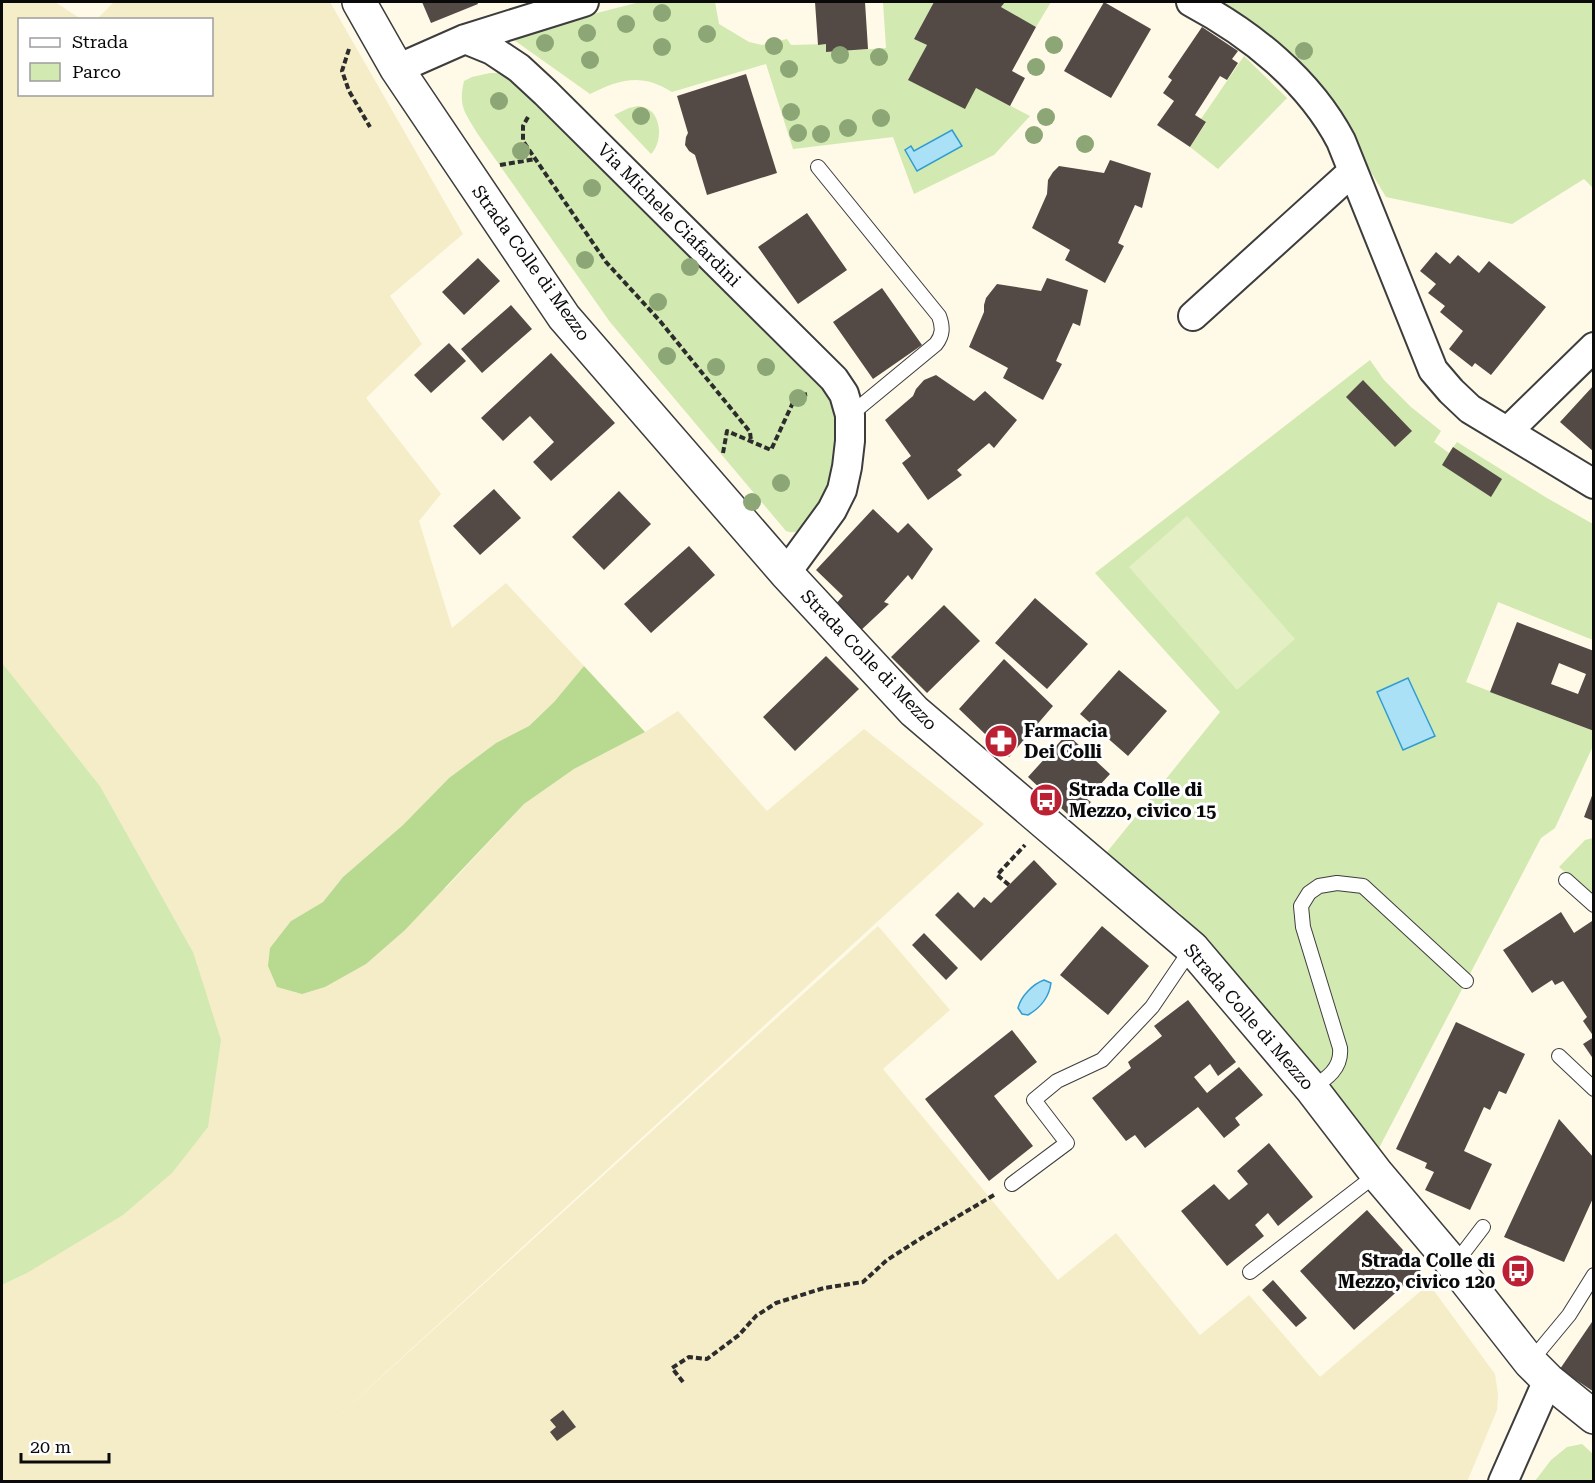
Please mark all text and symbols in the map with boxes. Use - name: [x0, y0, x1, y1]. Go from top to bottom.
- legend: [18, 18, 213, 96]
- text: Strada: [72, 31, 128, 52]
- text: Parco: [72, 61, 121, 82]
- street label: Via Michele Ciafardini: [593, 139, 746, 291]
- street label: Strada Colle di Mezzo: [468, 181, 595, 344]
- street label: Strada Colle di Mezzo: [797, 585, 942, 734]
- place label: Farmacia Dei Colli: [1024, 720, 1108, 762]
- pharmacy icon: Farmacia Dei Colli: [983, 723, 1019, 759]
- place label: Strada Colle di Mezzo, civico 15: [1069, 779, 1216, 821]
- bus stop icon: Strada Colle di Mezzo, civico 15: [1028, 782, 1064, 818]
- street label: Strada Colle di Mezzo: [1180, 939, 1319, 1094]
- place label: Strada Colle di Mezzo, civico 120: [1338, 1250, 1495, 1292]
- bus stop icon: Strada Colle di Mezzo, civico 120: [1500, 1253, 1536, 1289]
- scale bar: [21, 1426, 110, 1464]
- text: 20 m: [30, 1436, 71, 1457]

